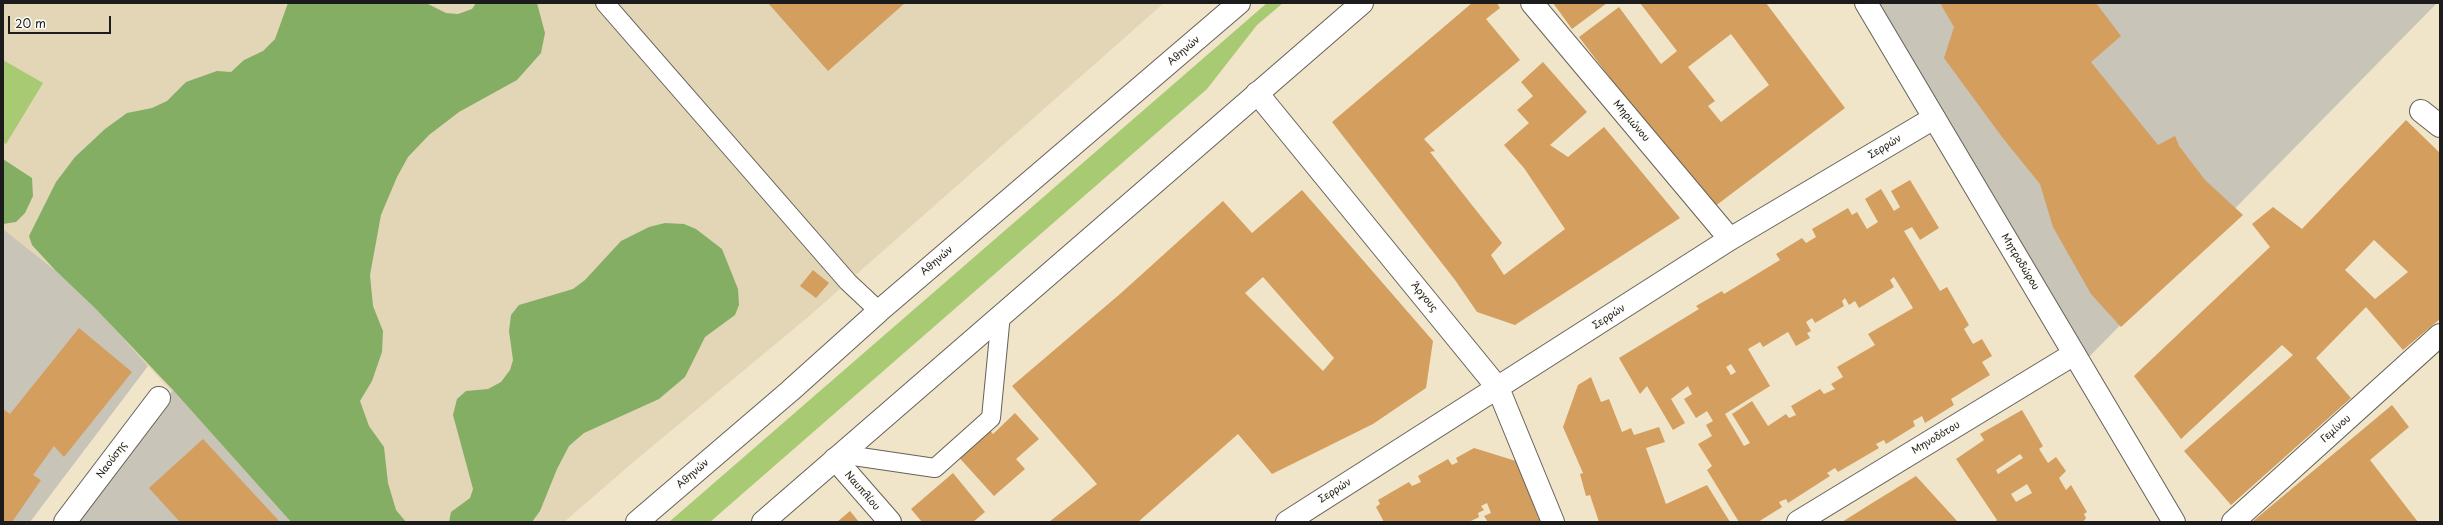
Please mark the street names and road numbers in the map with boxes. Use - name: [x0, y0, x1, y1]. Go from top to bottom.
- street label: Αθηνών: [1165, 34, 1203, 68]
- street label: Μηριώνου: [1610, 98, 1652, 144]
- street label: Σερρών: [1866, 132, 1904, 162]
- street label: Μητροδώρου: [1998, 232, 2042, 292]
- street label: Αθηνών: [918, 244, 956, 278]
- street label: Άργους: [1408, 280, 1440, 314]
- street label: Σερρών: [1590, 302, 1628, 332]
- street label: Γεμίνου: [2319, 413, 2353, 445]
- street label: Μηνοδότου: [1910, 419, 1962, 457]
- street label: Ναούσης: [94, 439, 130, 481]
- street label: Αθηνών: [674, 457, 712, 491]
- street label: Ναυπλίου: [842, 469, 882, 513]
- street label: Σερρών: [1316, 476, 1354, 506]

